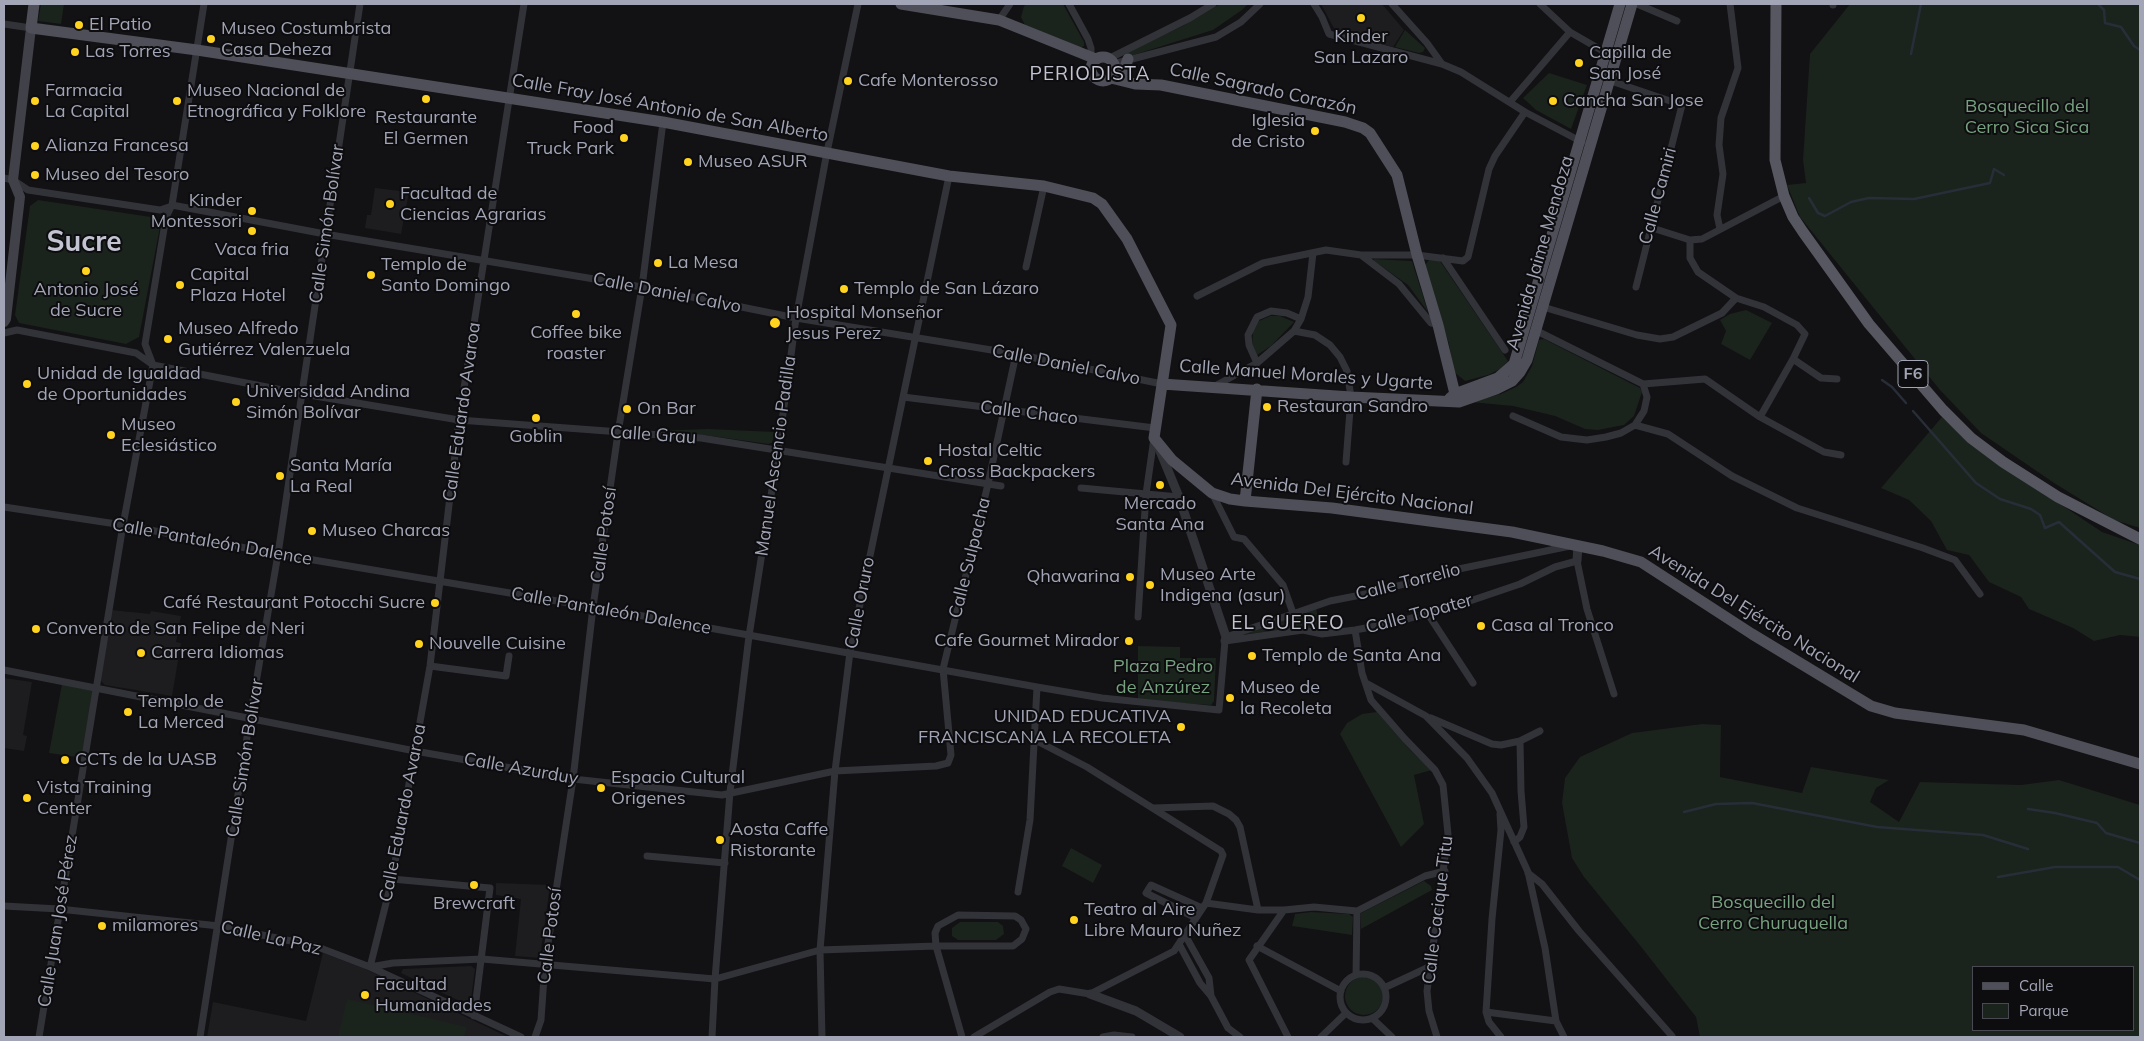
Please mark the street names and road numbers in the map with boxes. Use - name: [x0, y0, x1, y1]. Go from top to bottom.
- street label: Calle Sagrado Corazón: [1167, 59, 1359, 119]
- street label: Calle Fray José Antonio de San Alberto: [510, 69, 830, 147]
- street label: Calle Simón Bolívar: [305, 143, 349, 305]
- street label: Calle Camiri: [1635, 145, 1681, 247]
- street label: Avenida Jaime Mendoza: [1502, 153, 1578, 353]
- street label: Calle Daniel Calvo: [591, 268, 743, 318]
- street label: Calle Eduardo Avaroa: [439, 321, 485, 503]
- street label: Calle Daniel Calvo: [990, 340, 1142, 390]
- street label: Manuel Ascencio Padilla: [751, 355, 801, 557]
- street label: Calle Manuel Morales y Ugarte: [1178, 355, 1434, 395]
- road number: F6: [1898, 360, 1928, 388]
- street label: Calle Chaco: [979, 396, 1079, 430]
- street label: Calle Grau: [609, 421, 697, 449]
- street label: Avenida Del Ejército Nacional: [1230, 468, 1474, 520]
- street label: Calle Potosí: [587, 485, 621, 585]
- street label: Calle Sulpacha: [945, 495, 995, 621]
- street label: Calle Pantaleón Dalence: [110, 514, 314, 570]
- street label: Avenida Del Ejército Nacional: [1645, 540, 1863, 688]
- street label: Calle Oruro: [840, 555, 880, 651]
- street label: Calle Torrelio: [1353, 559, 1463, 605]
- street label: Calle Pantaleón Dalence: [509, 583, 713, 639]
- street label: Calle Topater: [1363, 589, 1475, 639]
- street label: Calle Simón Bolívar: [222, 677, 268, 839]
- street label: Calle Eduardo Avaroa: [375, 722, 431, 904]
- street label: Calle Azurduy: [462, 748, 580, 790]
- street label: Calle Juan José Pérez: [34, 833, 82, 1009]
- street label: Calle Cacique Titu: [1418, 835, 1458, 985]
- street label: Calle Potosí: [533, 887, 567, 985]
- street label: Calle La Paz: [219, 916, 323, 960]

